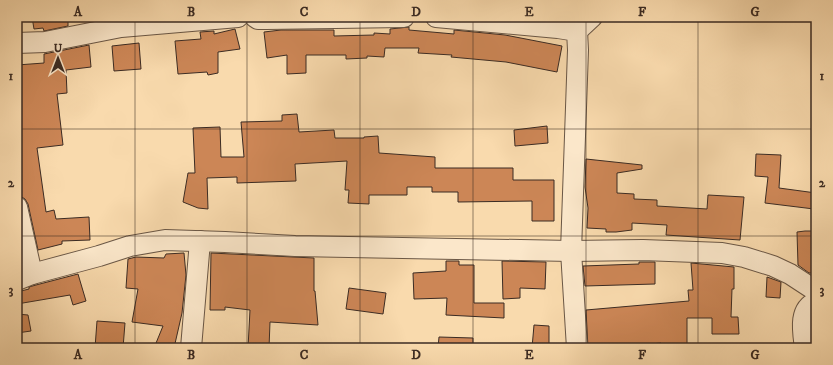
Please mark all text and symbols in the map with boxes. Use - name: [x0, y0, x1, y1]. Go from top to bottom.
- text: A: [73, 4, 83, 20]
- text: B: [187, 4, 195, 20]
- text: C: [300, 4, 309, 20]
- text: D: [411, 4, 421, 20]
- text: E: [524, 4, 534, 20]
- text: F: [638, 4, 647, 20]
- text: G: [750, 4, 760, 20]
- north arrow: [38, 38, 78, 78]
- text: U: [54, 42, 63, 56]
- text: 1: [9, 68, 14, 84]
- text: 1: [820, 68, 825, 84]
- text: 2: [8, 175, 15, 191]
- text: 2: [819, 175, 826, 191]
- text: 3: [9, 282, 14, 298]
- text: 3: [820, 282, 825, 298]
- text: A: [73, 347, 83, 363]
- text: B: [187, 347, 195, 363]
- text: C: [300, 347, 309, 363]
- text: D: [411, 347, 421, 363]
- text: E: [524, 347, 534, 363]
- text: F: [638, 347, 647, 363]
- text: G: [750, 347, 760, 363]

